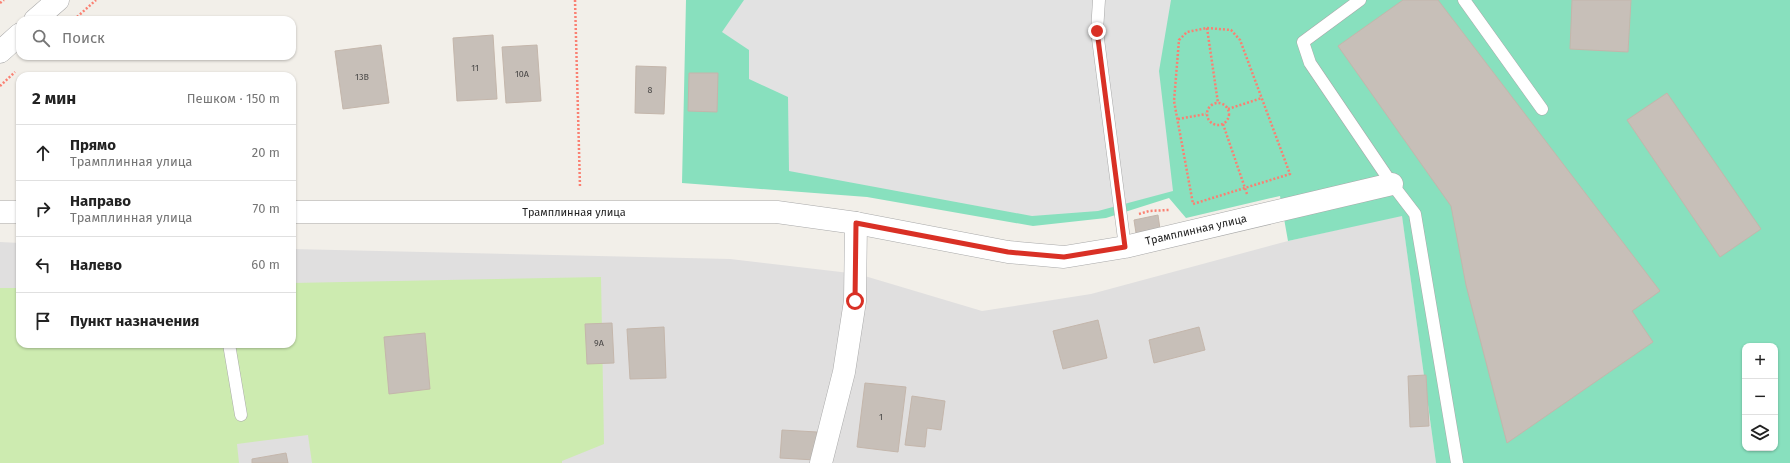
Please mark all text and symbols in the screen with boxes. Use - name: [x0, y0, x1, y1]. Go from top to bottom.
- search box: [16, 16, 296, 60]
- route end: [1088, 22, 1106, 40]
- icon: search: [30, 27, 52, 49]
- text: Поиск: [62, 29, 105, 47]
- house number: 11: [471, 63, 479, 73]
- house number: 10А: [515, 69, 530, 79]
- house number: 13В: [355, 72, 369, 82]
- house number: 8: [648, 85, 653, 95]
- text: 2 мин: [32, 88, 76, 109]
- text: Пешком · 150 m: [187, 91, 280, 106]
- text: Прямо: [70, 136, 116, 154]
- icon: ahead: [32, 142, 54, 164]
- text: 20 m: [252, 145, 280, 160]
- text: Трамплинная улица: [70, 154, 192, 169]
- text: Направо: [70, 192, 131, 210]
- icon: right: [32, 198, 54, 220]
- text: 70 m: [253, 201, 280, 216]
- street label: Трамплинная улица: [522, 206, 626, 219]
- text: Трамплинная улица: [70, 210, 192, 225]
- street label: Трамплинная улица: [1144, 212, 1248, 248]
- icon: left: [32, 254, 54, 276]
- text: Налево: [70, 256, 122, 274]
- text: 60 m: [251, 257, 280, 272]
- route start: [846, 292, 864, 310]
- icon: arrive: [32, 310, 54, 332]
- text: Пункт назначения: [70, 312, 199, 330]
- house number: 9А: [594, 338, 605, 348]
- map controls: [1742, 343, 1778, 451]
- button: +: [1742, 343, 1778, 379]
- button: −: [1742, 379, 1778, 415]
- house number: 1: [879, 412, 883, 422]
- button: layers: [1742, 415, 1778, 451]

